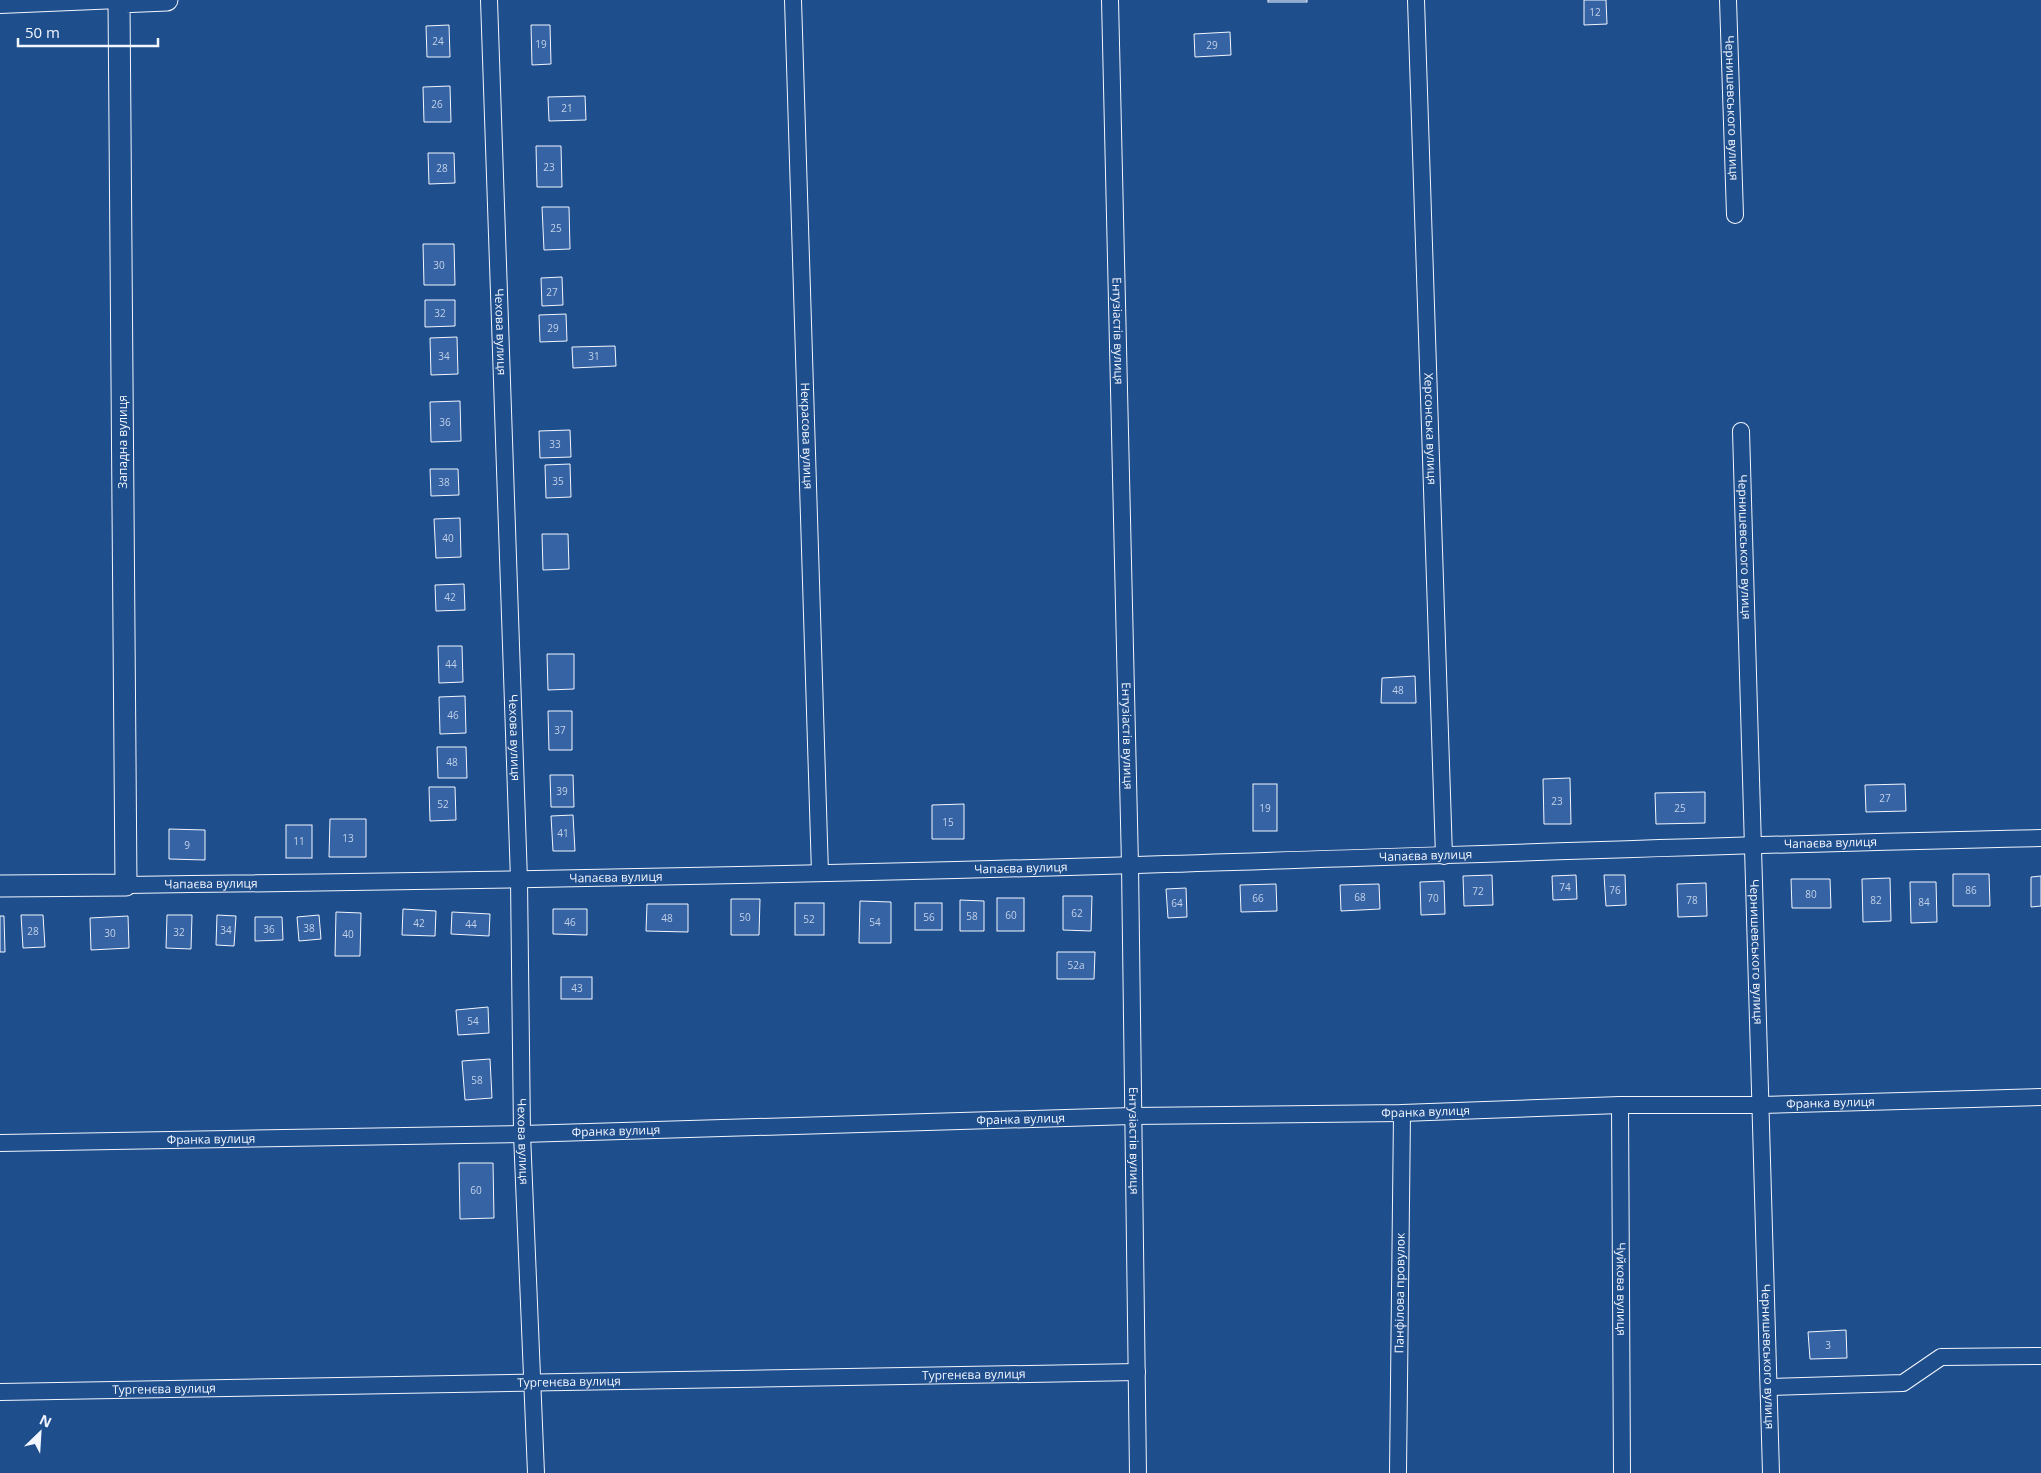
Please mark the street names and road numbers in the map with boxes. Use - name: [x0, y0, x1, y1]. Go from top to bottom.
- street label: Чернишевського вулиця: [1721, 35, 1743, 181]
- street label: Ентузіастів вулиця: [1108, 277, 1128, 385]
- street label: Чехова вулиця: [491, 288, 511, 375]
- street label: Херсонська вулиця: [1420, 372, 1441, 485]
- street label: Некрасова вулиця: [797, 382, 817, 490]
- street label: Западна вулиця: [114, 395, 131, 489]
- street label: Чернишевського вулиця: [1734, 474, 1755, 620]
- street label: Ентузіастів вулиця: [1118, 682, 1137, 790]
- street label: Чехова вулиця: [505, 694, 525, 781]
- street label: Чапаєва вулиця: [1784, 833, 1877, 852]
- street label: Чапаєва вулиця: [1379, 845, 1473, 865]
- street label: Чапаєва вулиця: [974, 858, 1068, 878]
- street label: Чапаєва вулиця: [569, 868, 663, 886]
- street label: Чапаєва вулиця: [164, 874, 258, 893]
- street label: Чернишевського вулиця: [1746, 879, 1767, 1025]
- street label: Ентузіастів вулиця: [1125, 1087, 1143, 1195]
- street label: Франка вулиця: [1786, 1093, 1875, 1112]
- street label: Чехова вулиця: [514, 1098, 533, 1185]
- street label: Франка вулиця: [1381, 1102, 1470, 1121]
- street label: Франка вулиця: [976, 1109, 1065, 1129]
- street label: Франка вулиця: [571, 1121, 660, 1141]
- street label: Франка вулиця: [166, 1130, 255, 1148]
- street label: Панфілова провулок: [1390, 1232, 1409, 1353]
- street label: Чуйкова вулиця: [1613, 1242, 1630, 1336]
- street label: Чернишевського вулиця: [1758, 1284, 1779, 1429]
- street label: Тургенєва вулиця: [922, 1365, 1026, 1384]
- street label: Тургенєва вулиця: [517, 1372, 621, 1391]
- street label: Тургенєва вулиця: [112, 1379, 216, 1398]

